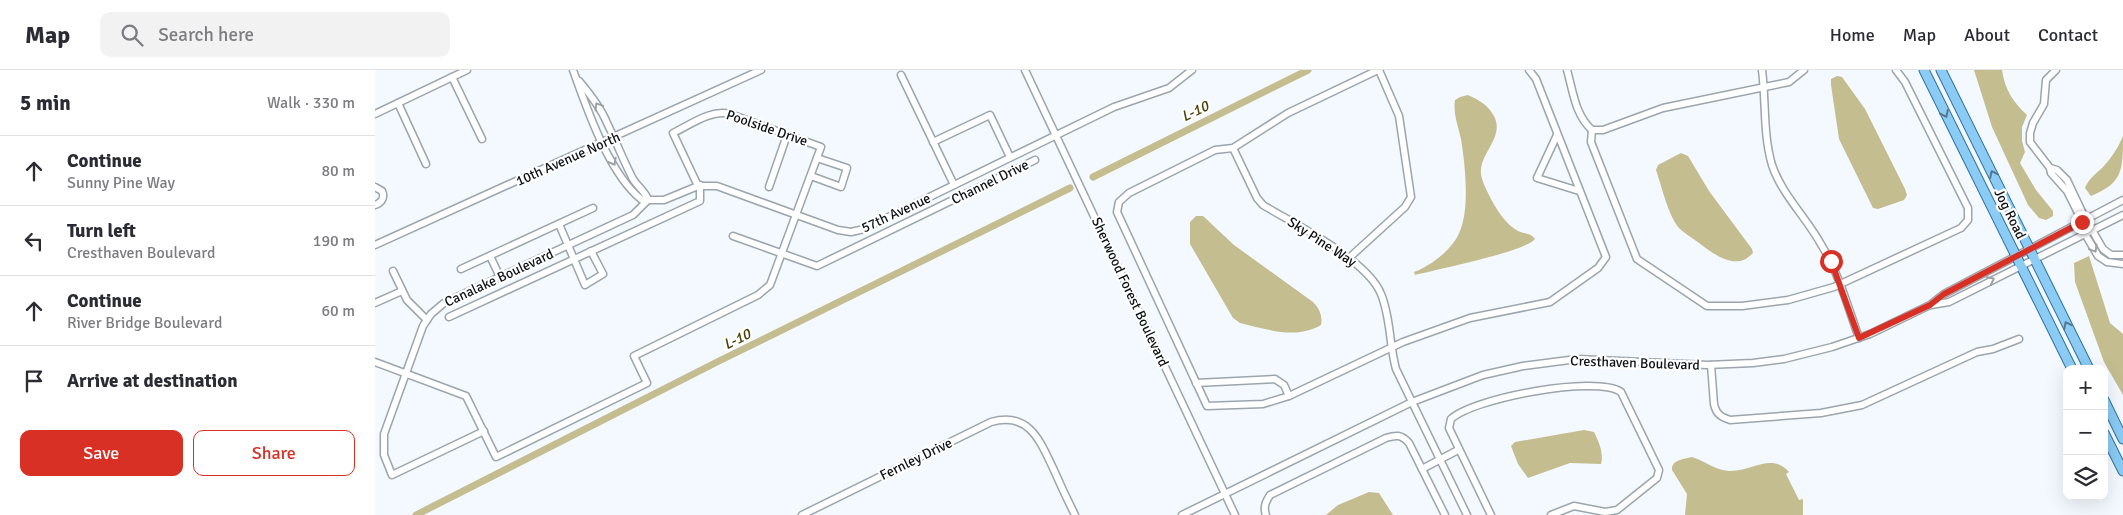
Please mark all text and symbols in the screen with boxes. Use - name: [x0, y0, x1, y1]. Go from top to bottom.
- search box: [100, 12, 450, 57]
- text: Map: [25, 20, 70, 50]
- icon: search: [118, 21, 146, 49]
- text: Search here: [158, 23, 254, 47]
- text: Home: [1830, 24, 1875, 46]
- text: Map: [1903, 24, 1936, 46]
- text: About: [1964, 24, 2010, 46]
- text: Contact: [2038, 24, 2098, 46]
- text: 5 min: [20, 90, 71, 116]
- text: Walk · 330 m: [267, 93, 355, 113]
- water label: L-10: [1178, 96, 1212, 125]
- one-way arrow: [594, 102, 604, 111]
- street label: Poolside Drive: [724, 106, 810, 150]
- one-way arrow: [1939, 109, 1949, 118]
- street label: 10th Avenue North: [513, 128, 623, 190]
- text: Continue: [67, 149, 142, 173]
- street label: Channel Drive: [949, 156, 1031, 208]
- icon: ahead: [20, 157, 48, 185]
- one-way arrow: [607, 157, 617, 166]
- text: 80 m: [321, 161, 355, 181]
- one-way arrow: [1989, 170, 1999, 179]
- text: Sunny Pine Way: [67, 173, 175, 193]
- street label: Jog Road: [1991, 186, 2029, 242]
- street label: 57th Avenue: [859, 190, 933, 236]
- route end: [2071, 211, 2094, 234]
- street label: Sky Pine Way: [1284, 213, 1360, 271]
- street label: Sherwood Forest Boulevard: [1088, 214, 1172, 370]
- text: Turn left: [67, 219, 136, 243]
- icon: left: [20, 227, 48, 255]
- text: 190 m: [313, 231, 355, 251]
- text: Cresthaven Boulevard: [67, 243, 215, 263]
- one-way arrow: [2088, 244, 2098, 253]
- street label: Canalake Boulevard: [442, 245, 556, 311]
- route start: [1820, 250, 1843, 273]
- one-way arrow: [1986, 276, 1995, 287]
- text: Continue: [67, 289, 142, 313]
- icon: ahead: [20, 297, 48, 325]
- text: 60 m: [321, 301, 355, 321]
- text: River Bridge Boulevard: [67, 313, 222, 333]
- one-way arrow: [2063, 321, 2074, 330]
- water label: L-10: [720, 324, 754, 353]
- street label: Cresthaven Boulevard: [1570, 352, 1700, 374]
- map controls: [2063, 365, 2108, 500]
- button: +: [2063, 365, 2108, 410]
- icon: arrive: [20, 367, 48, 395]
- text: Arrive at destination: [67, 369, 238, 393]
- button: −: [2063, 410, 2108, 455]
- button: Save: [20, 430, 183, 476]
- button: Share: [193, 430, 355, 476]
- street label: Fernley Drive: [877, 434, 955, 484]
- button: layers: [2063, 455, 2108, 500]

